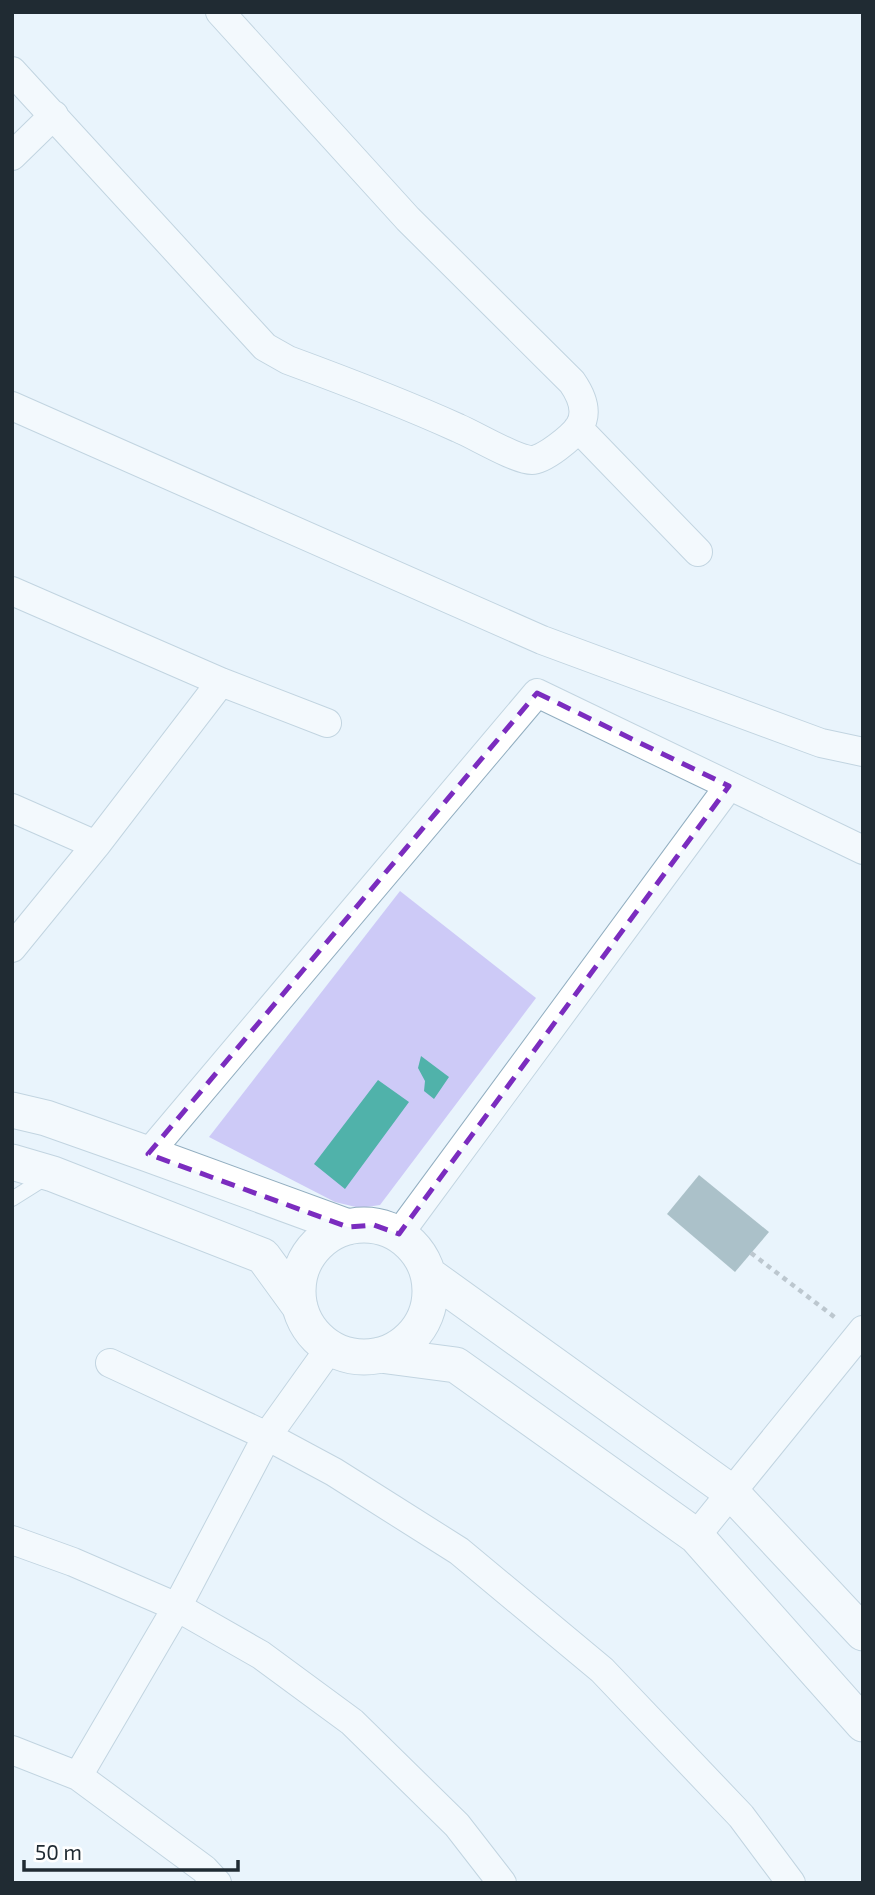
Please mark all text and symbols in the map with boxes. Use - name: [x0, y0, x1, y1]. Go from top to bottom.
- scale bar: [24, 1828, 238, 1872]
- text: 50 m: [35, 1839, 82, 1864]

